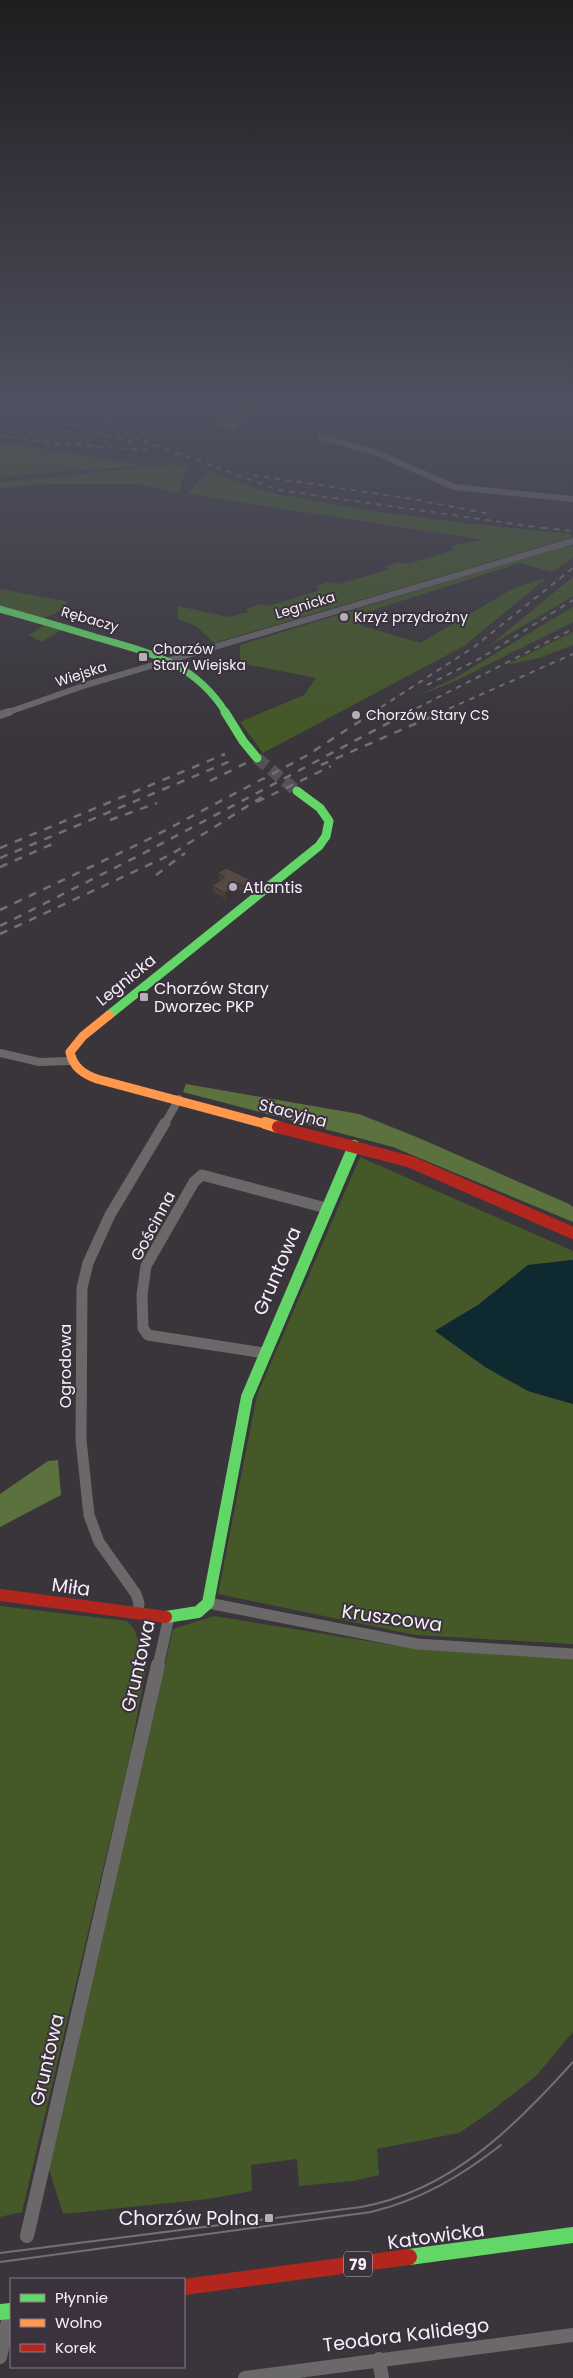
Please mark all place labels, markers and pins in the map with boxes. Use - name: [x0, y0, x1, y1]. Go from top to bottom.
- place label: Krzyż przydrożny: [354, 607, 468, 627]
- marker: Krzyż przydrożny: [338, 611, 350, 623]
- place label: Chorzów Stary Wiejska: [153, 639, 246, 675]
- marker: Chorzów Stary Wiejska: [137, 651, 149, 663]
- place label: Chorzów Stary CS: [366, 705, 489, 725]
- marker: Chorzów Stary CS: [350, 709, 362, 721]
- place label: Atlantis: [243, 876, 303, 899]
- marker: Atlantis: [227, 881, 239, 893]
- place label: Chorzów Stary Dworzec PKP: [154, 977, 269, 1018]
- marker: Chorzów Stary Dworzec PKP: [138, 991, 150, 1003]
- place label: Chorzów Polna: [119, 2205, 259, 2232]
- marker: Chorzów Polna: [263, 2212, 275, 2224]

